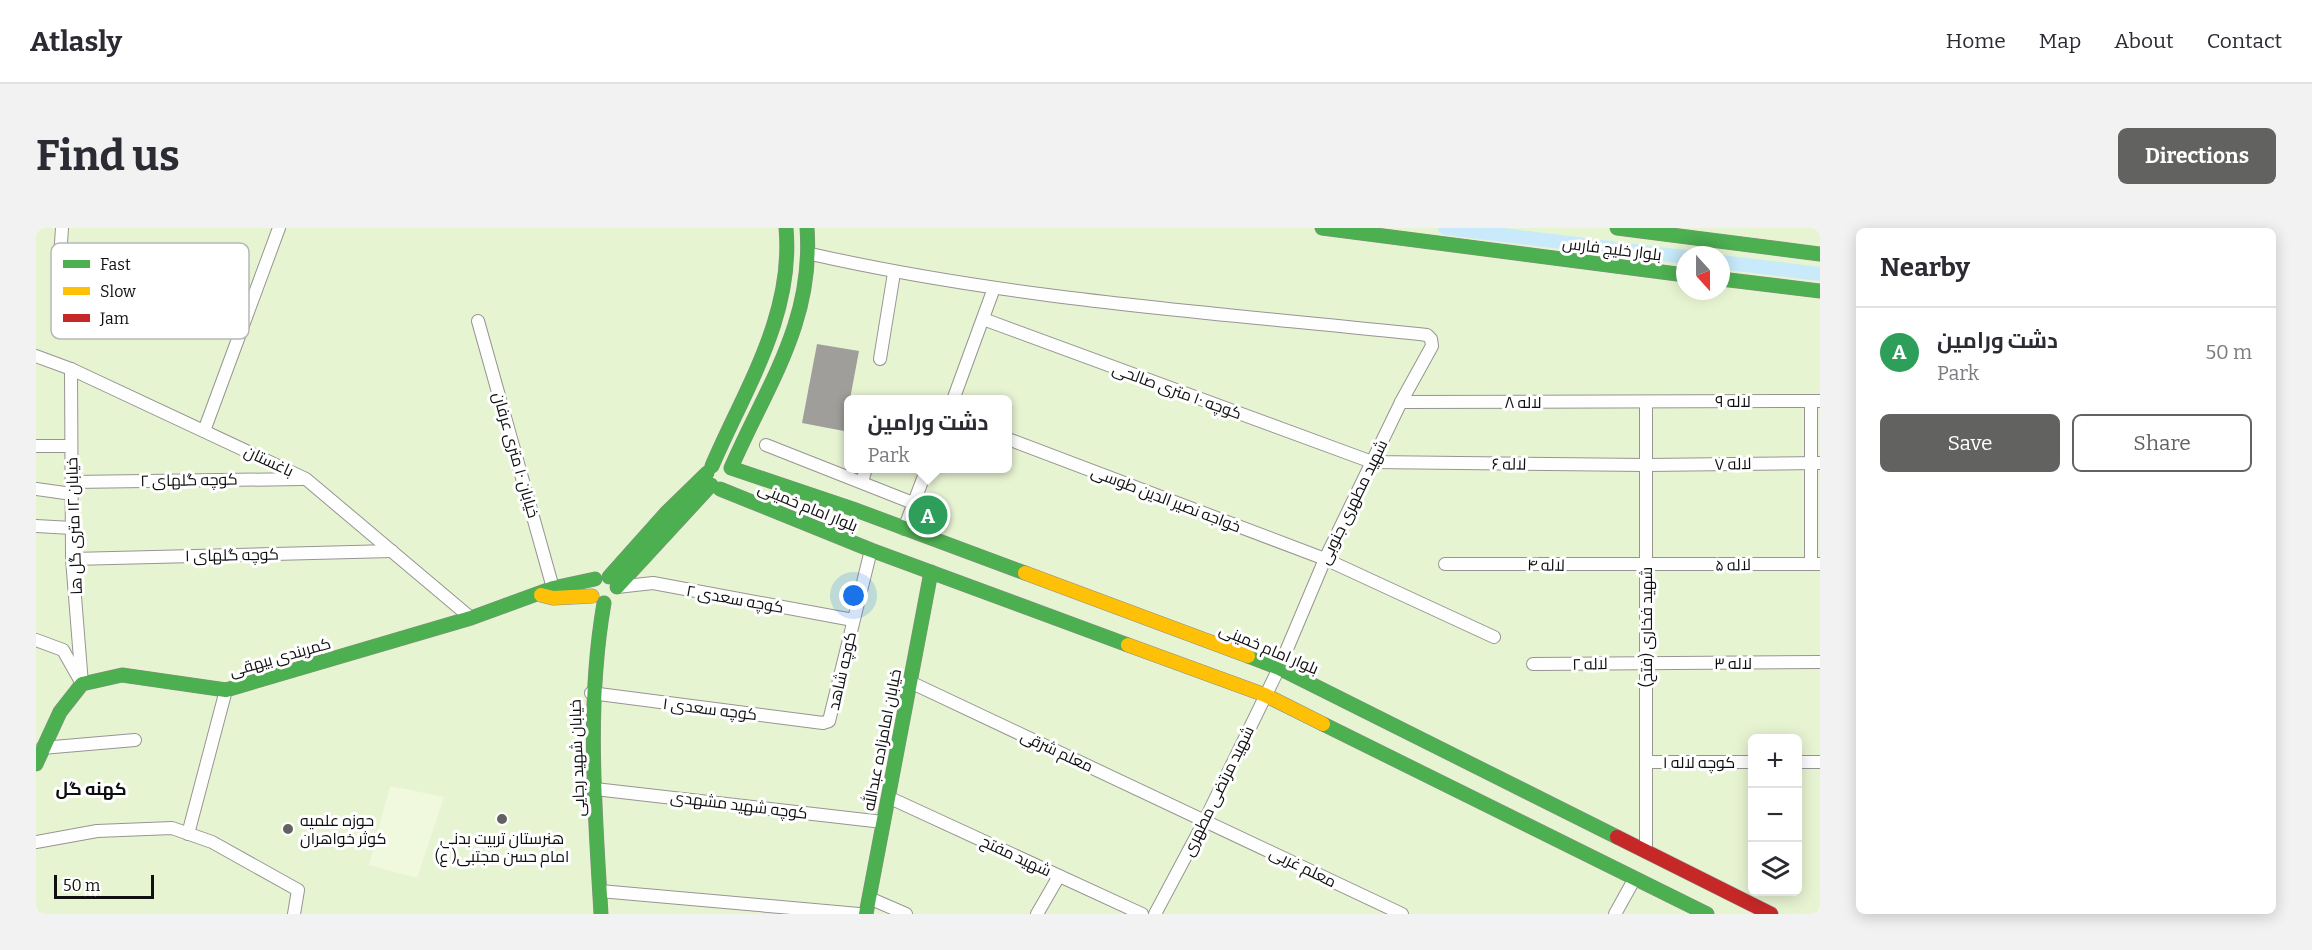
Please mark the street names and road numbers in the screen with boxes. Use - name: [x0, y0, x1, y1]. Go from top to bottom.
- street label: بلوار خلیج فارس: [1561, 233, 1663, 267]
- street label: کوچه ۱۰ متری صالحی: [1109, 359, 1244, 425]
- street label: خیابان ۱۰ متری عرفان: [488, 390, 543, 520]
- street label: لاله ۹: [1715, 392, 1751, 411]
- street label: لاله ۸: [1504, 393, 1542, 412]
- street label: شهید مطهری جنوبی: [1315, 436, 1392, 568]
- street label: باغستان: [241, 441, 297, 482]
- street label: لاله ۶: [1491, 454, 1527, 474]
- street label: لاله ۷: [1714, 454, 1752, 474]
- street label: خیابان ۱۲ متری گل ها: [62, 457, 87, 595]
- street label: خواجه نصیر الدین طوسی: [1088, 462, 1244, 537]
- street label: کوچه گلهای ۲: [140, 470, 238, 492]
- street label: بلوار امام خمینی: [755, 478, 861, 537]
- street label: کوچه گلهای ۱: [185, 545, 279, 567]
- street label: لاله ۴: [1527, 555, 1565, 575]
- street label: لاله ۵: [1715, 555, 1751, 575]
- street label: شهید فخاری (فتح): [1637, 567, 1658, 687]
- street label: کوچه سعدی ۲: [684, 581, 785, 619]
- street label: بلوار امام خمینی: [1216, 620, 1321, 680]
- street label: کوچه شاهد: [824, 630, 862, 712]
- street label: کمربندی بیهقی: [227, 633, 333, 682]
- street label: لاله ۲: [1572, 654, 1608, 674]
- street label: لاله ۳: [1714, 654, 1752, 673]
- street label: خیابان امامزاده عبدالله: [858, 667, 906, 813]
- street label: کوچه سعدی ۱: [661, 694, 758, 726]
- street label: خیابان شهید رجایی: [565, 699, 590, 817]
- street label: شهید مرتضی مطهری: [1178, 723, 1259, 860]
- street label: معلم شرقی: [1017, 726, 1096, 778]
- street label: کوچه لاله ۱: [1663, 753, 1735, 774]
- street label: کوچه شهید مشهدی: [669, 787, 809, 825]
- street label: شهید مفتح: [977, 831, 1054, 882]
- street label: معلم غربی: [1266, 843, 1339, 893]

